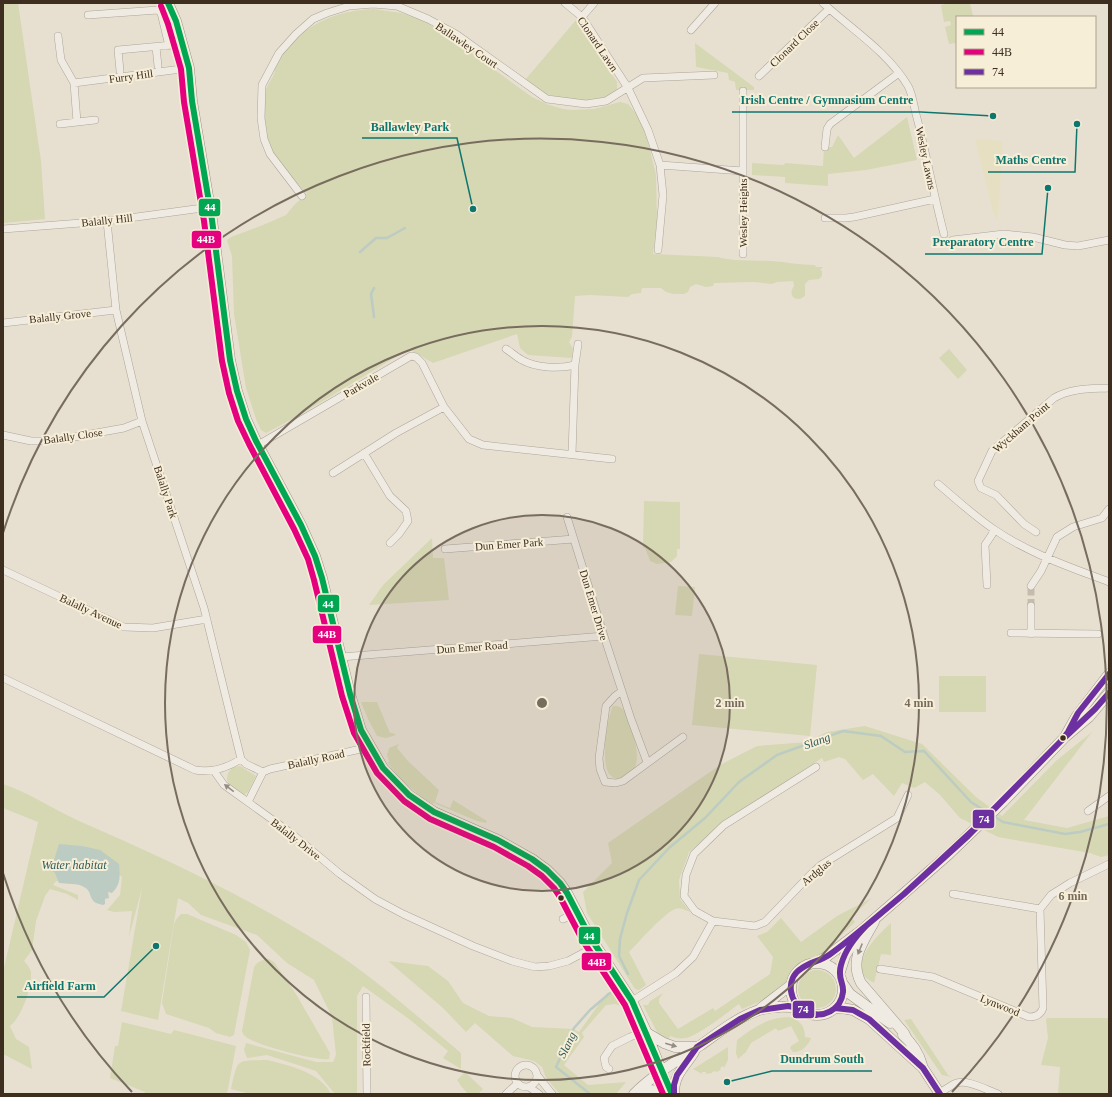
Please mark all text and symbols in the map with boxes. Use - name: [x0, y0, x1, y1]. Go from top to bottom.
- street label: Clonard Lawn: [575, 14, 621, 74]
- legend: [956, 16, 1096, 88]
- street label: Clonard Close: [767, 17, 821, 69]
- street label: Ballawley Court: [434, 20, 500, 70]
- text: 44: [992, 25, 1004, 39]
- text: 44B: [992, 45, 1012, 59]
- text: 74: [992, 65, 1004, 79]
- street label: Furry Hill: [108, 67, 154, 85]
- callout: Irish Centre / Gymnasium Centre: [732, 88, 921, 112]
- text: Irish Centre / Gymnasium Centre: [741, 93, 914, 107]
- callout: Ballawley Park: [362, 114, 457, 138]
- text: Ballawley Park: [371, 120, 449, 134]
- street label: Wesley Lawns: [913, 125, 939, 191]
- callout: Maths Centre: [988, 148, 1075, 172]
- text: Maths Centre: [996, 153, 1067, 167]
- street label: Wesley Heights: [737, 178, 749, 248]
- line badge: 44: [198, 198, 221, 217]
- text: 44: [205, 201, 216, 213]
- street label: Balally Hill: [81, 211, 133, 229]
- line badge: 44B: [191, 230, 222, 249]
- callout: Preparatory Centre: [925, 230, 1042, 254]
- text: 44B: [197, 233, 216, 245]
- text: Preparatory Centre: [932, 235, 1034, 249]
- street label: Balally Grove: [29, 307, 92, 325]
- street label: Parkvale: [341, 370, 381, 400]
- street label: Wyckham Point: [990, 399, 1052, 455]
- street label: Balally Close: [43, 426, 103, 446]
- street label: Balally Park: [152, 464, 180, 520]
- street label: Dun Emer Park: [474, 536, 544, 552]
- street label: Dun Emer Drive: [578, 568, 610, 642]
- street label: Balally Avenue: [58, 591, 124, 631]
- line badge: 44: [317, 594, 340, 613]
- text: 44: [323, 598, 334, 610]
- line badge: 44B: [312, 625, 342, 644]
- text: 44B: [318, 628, 337, 640]
- street label: Dun Emer Road: [436, 638, 509, 655]
- centre of rings: [535, 696, 549, 710]
- text: 2 min: [715, 696, 745, 710]
- text: 4 min: [904, 696, 934, 710]
- water label: Slang: [802, 730, 832, 752]
- unlabelled marker: [1058, 733, 1068, 743]
- street label: Balally Road: [287, 747, 346, 771]
- one-way arrow: [223, 784, 234, 792]
- line badge: 74: [972, 809, 995, 829]
- text: 74: [979, 813, 990, 825]
- street label: Balally Drive: [269, 816, 323, 862]
- street label: Ardglas: [799, 856, 833, 888]
- water label: Water habitat: [41, 858, 107, 872]
- text: 6 min: [1058, 889, 1088, 903]
- unlabelled marker: [556, 893, 566, 903]
- line badge: 44: [578, 926, 601, 945]
- text: 44: [584, 930, 595, 942]
- one-way arrow: [857, 944, 863, 956]
- line badge: 44B: [581, 952, 612, 971]
- text: 44B: [588, 956, 607, 968]
- callout: Airfield Farm: [17, 973, 104, 997]
- text: Airfield Farm: [24, 979, 96, 993]
- street label: Lynwood: [978, 992, 1022, 1019]
- line badge: 74: [792, 1000, 815, 1019]
- text: 74: [798, 1003, 809, 1015]
- street label: Rockfield: [360, 1023, 372, 1067]
- water label: Slang: [555, 1030, 579, 1060]
- one-way arrow: [665, 1042, 677, 1048]
- callout: Dundrum South: [772, 1047, 872, 1071]
- text: Dundrum South: [780, 1052, 864, 1066]

